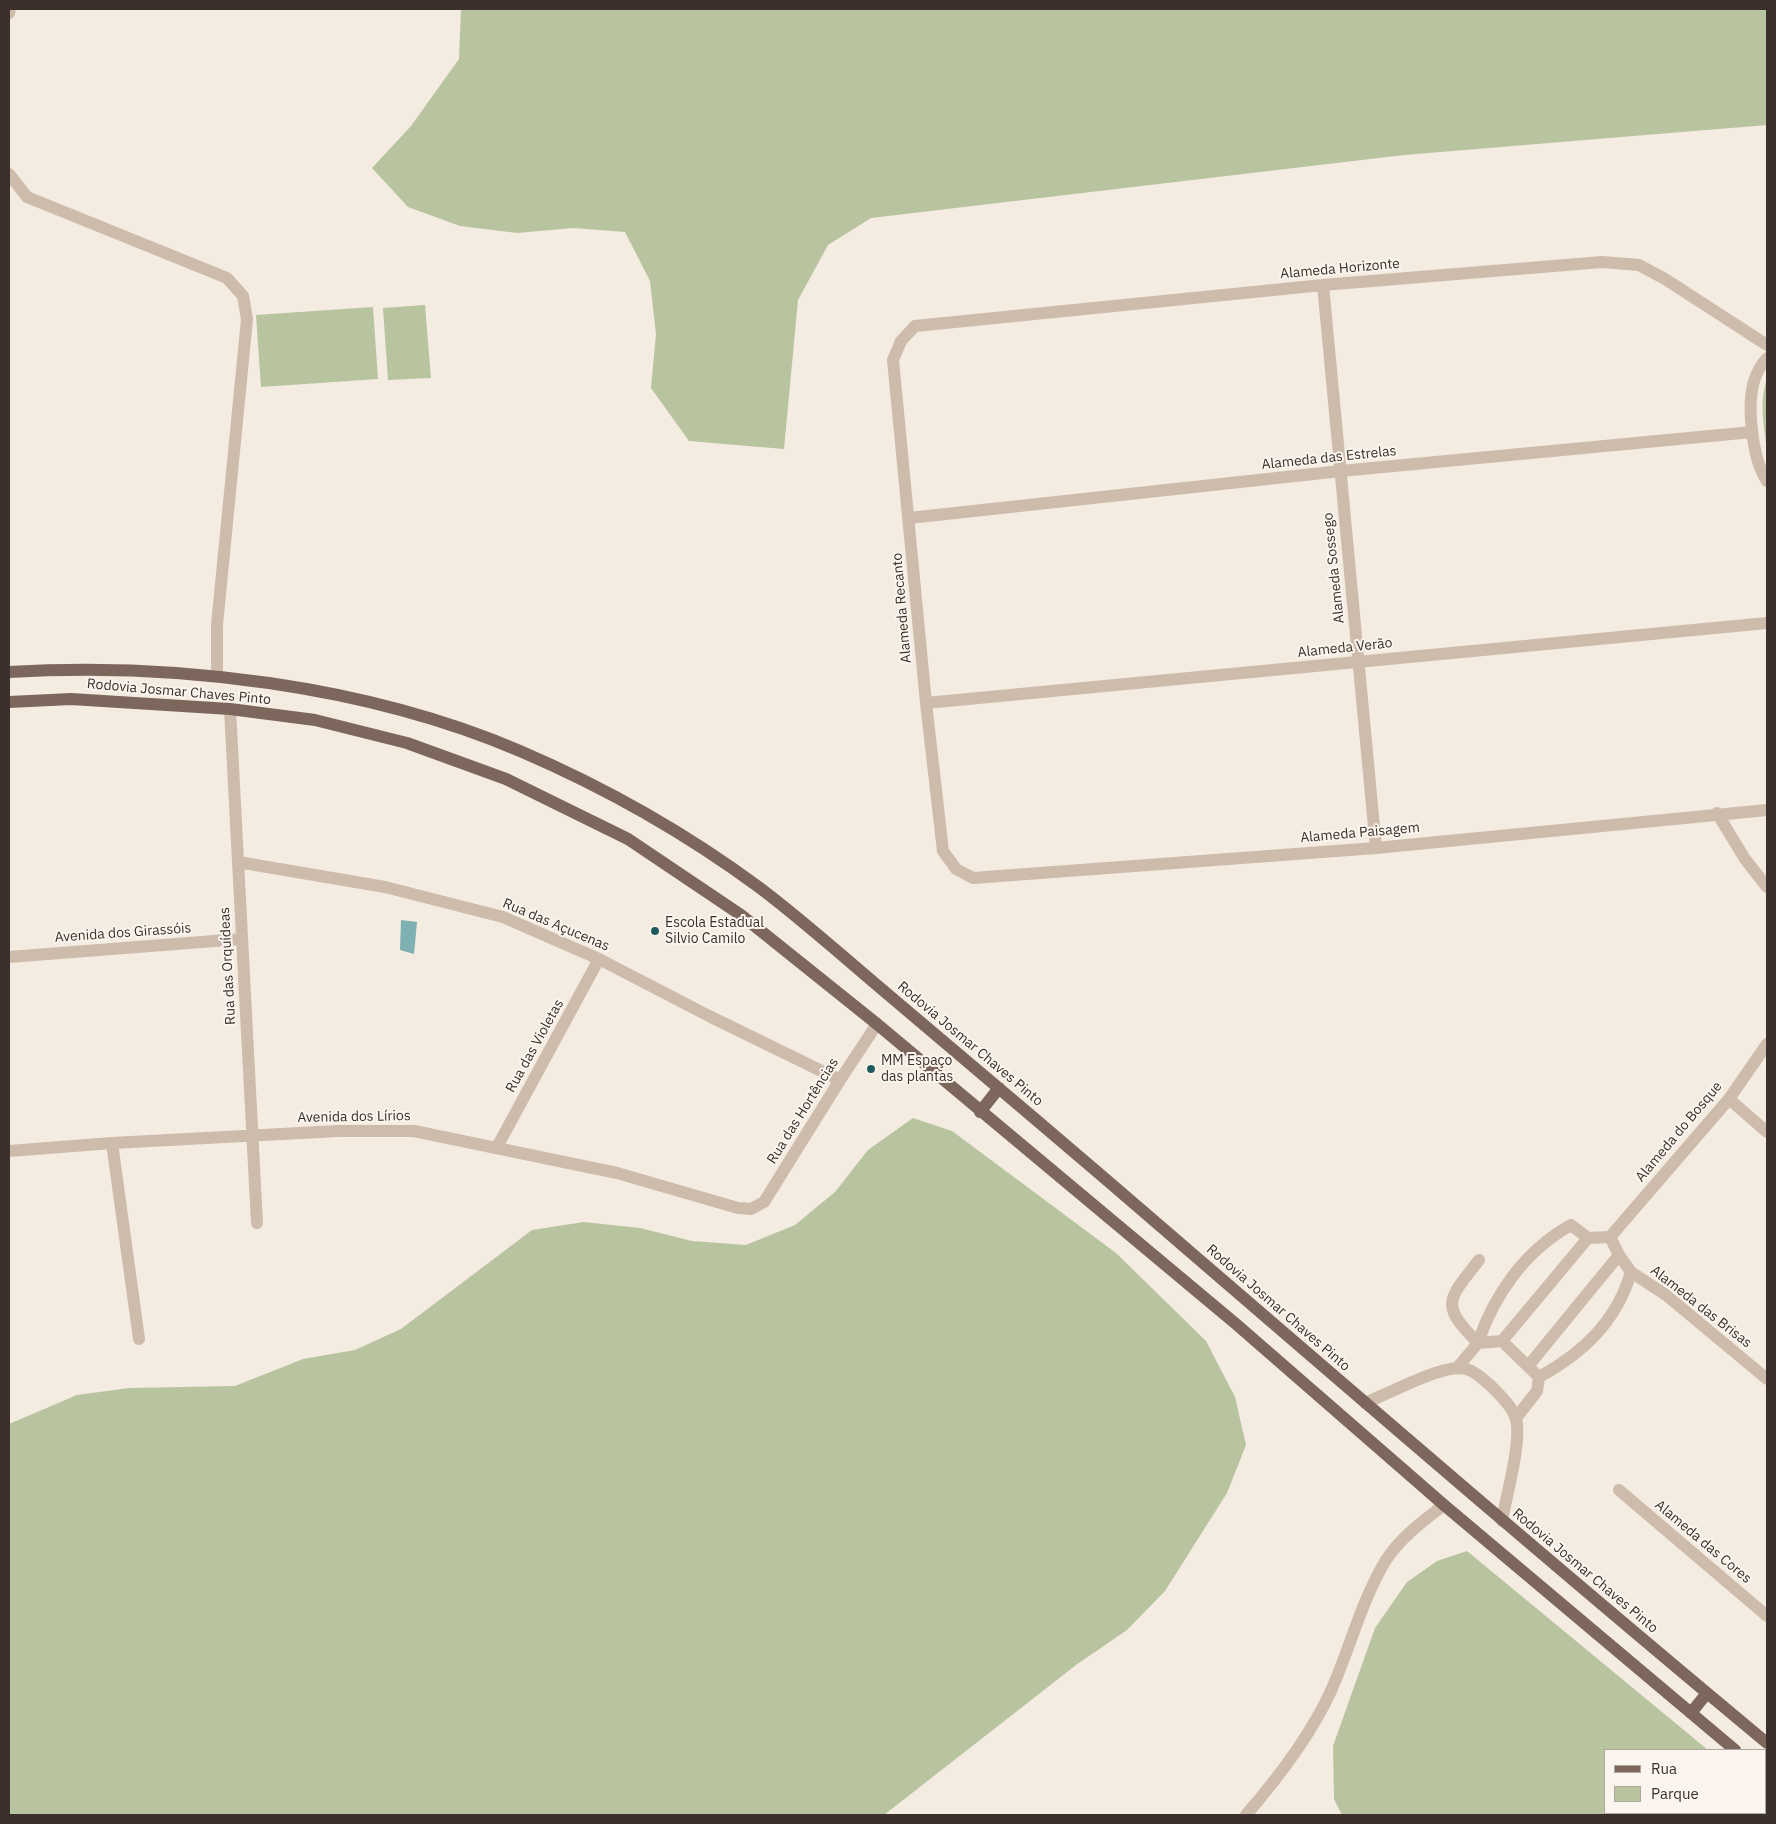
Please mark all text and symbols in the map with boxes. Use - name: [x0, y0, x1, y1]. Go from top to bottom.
- street label: Alameda Horizonte: [1279, 255, 1401, 283]
- street label: Alameda das Estrelas: [1261, 443, 1397, 473]
- street label: Alameda Sossego: [1320, 512, 1348, 624]
- street label: Alameda Recanto: [889, 552, 915, 664]
- street label: Alameda Verão: [1297, 635, 1393, 661]
- street label: Rodovia Josmar Chaves Pinto: [86, 676, 272, 708]
- street label: Alameda Paisagem: [1300, 819, 1420, 847]
- street label: Rua das Açucenas: [500, 895, 612, 955]
- street label: Rua das Orquídeas: [217, 907, 239, 1025]
- place label: Escola Estadual Silvio Camilo: [665, 915, 764, 948]
- street label: Avenida dos Girassóis: [54, 920, 192, 946]
- marker: Escola Estadual Silvio Camilo: [649, 925, 661, 937]
- street label: Rodovia Josmar Chaves Pinto: [894, 978, 1046, 1110]
- street label: Rua das Violetas: [502, 996, 568, 1096]
- place label: MM Espaço das plantas: [881, 1053, 953, 1086]
- street label: Rua das Hortências: [764, 1055, 842, 1167]
- marker: MM Espaço das plantas: [865, 1063, 877, 1075]
- street label: Alameda do Bosque: [1632, 1078, 1726, 1186]
- street label: Avenida dos Lírios: [297, 1108, 411, 1126]
- street label: Rodovia Josmar Chaves Pinto: [1203, 1241, 1353, 1375]
- street label: Alameda das Brisas: [1647, 1262, 1755, 1352]
- street label: Alameda das Cores: [1651, 1497, 1755, 1587]
- street label: Rodovia Josmar Chaves Pinto: [1509, 1505, 1661, 1637]
- legend: [1604, 1749, 1766, 1814]
- text: Rua: [1651, 1759, 1677, 1778]
- text: Parque: [1651, 1784, 1699, 1803]

